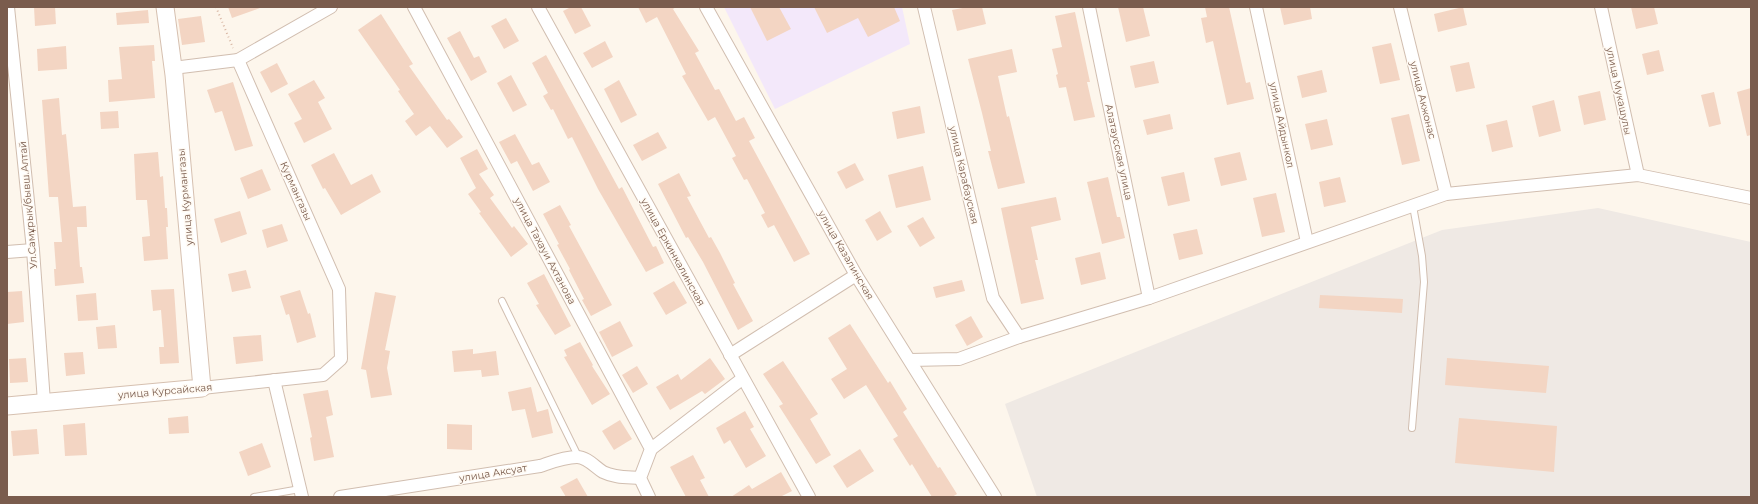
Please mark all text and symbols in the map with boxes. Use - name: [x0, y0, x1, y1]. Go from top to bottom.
- street label: улица Мукашулы: [1603, 45, 1635, 136]
- street label: улица Акжонас: [1407, 59, 1439, 141]
- street label: улица Айдынкол: [1266, 80, 1297, 169]
- street label: Алатаусская улица: [1102, 103, 1136, 201]
- street label: улица Карабауская: [946, 124, 982, 225]
- street label: Ул.Самұрық/бывш.Алтай: [16, 141, 40, 269]
- street label: улица Курмангазы: [174, 148, 196, 247]
- street label: Курмангазы: [277, 159, 315, 223]
- street label: улица Тахауи Ахтанова: [511, 194, 579, 307]
- street label: улица Еркинкалинская: [637, 195, 708, 308]
- street label: улица Казалинская: [815, 207, 877, 302]
- street label: улица Курсайская: [116, 380, 213, 402]
- street label: улица Аксуат: [457, 461, 528, 485]

